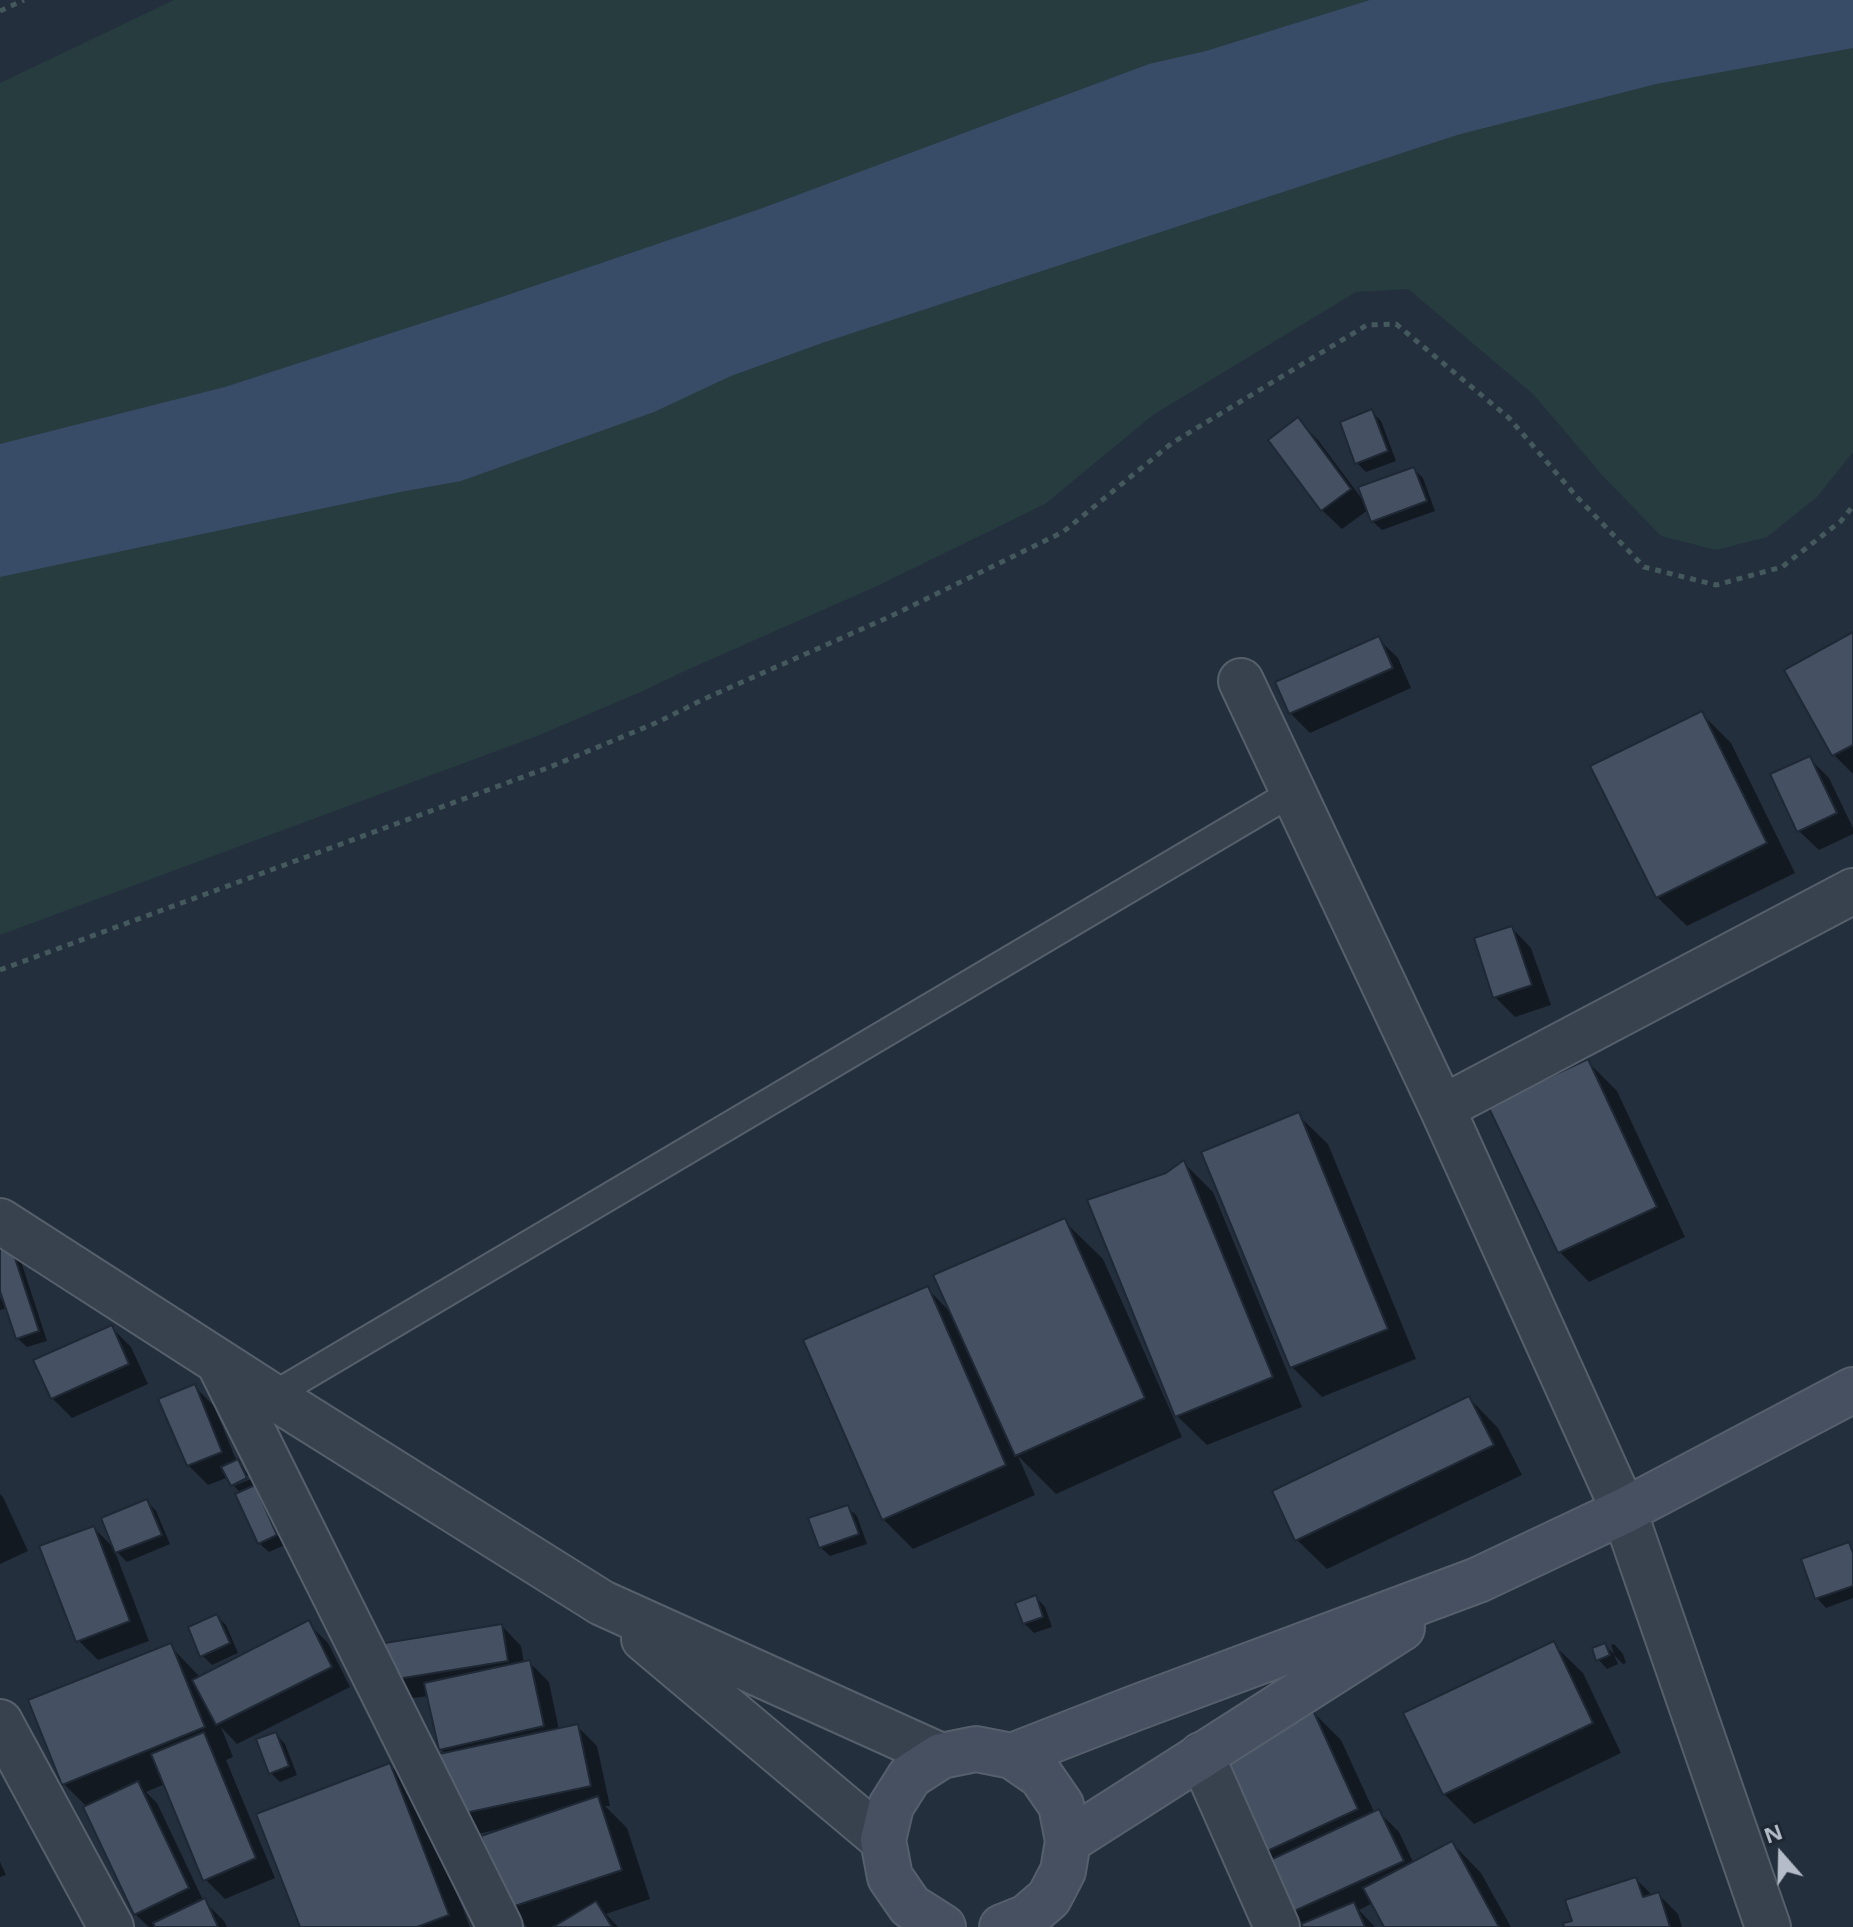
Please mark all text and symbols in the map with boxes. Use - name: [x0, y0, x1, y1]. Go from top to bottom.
- north arrow: [1741, 1815, 1821, 1895]
- text: N: [1759, 1815, 1786, 1850]

